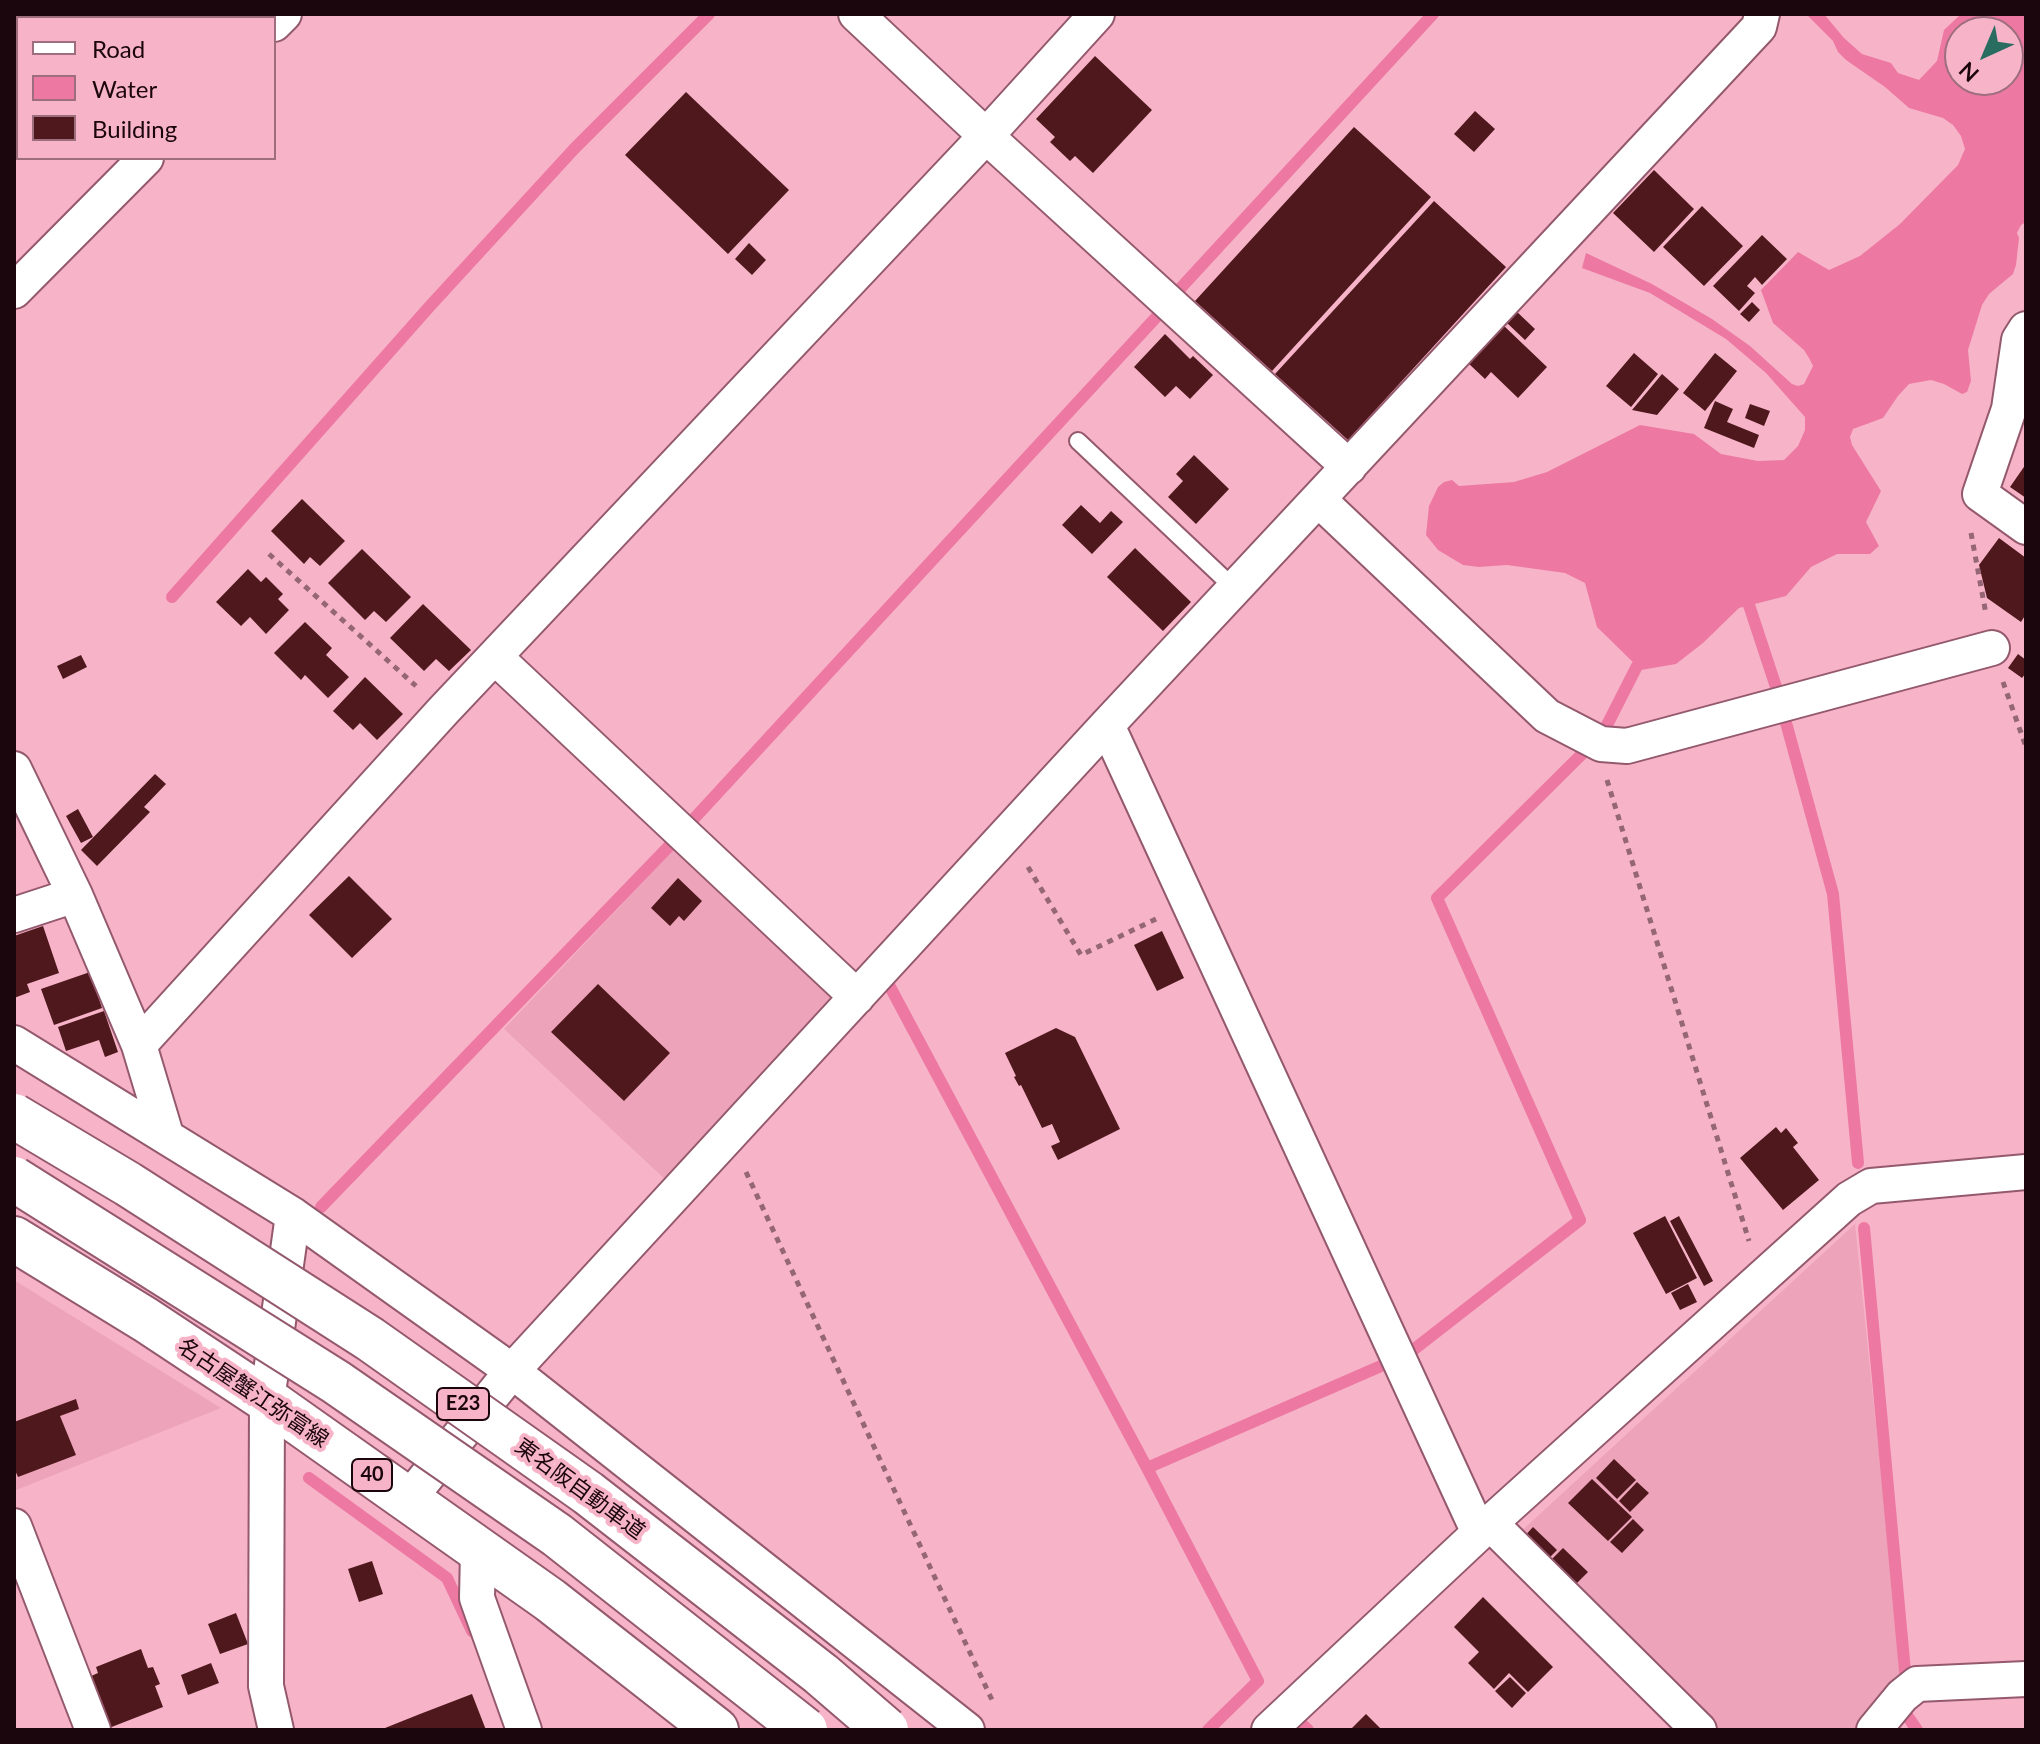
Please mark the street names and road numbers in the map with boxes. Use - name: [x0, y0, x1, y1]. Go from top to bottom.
- street label: 名古屋蟹江弥富線: [173, 1333, 333, 1453]
- road number: E23: [437, 1388, 489, 1420]
- street label: 東名阪自動車道: [510, 1433, 650, 1545]
- road number: 40: [352, 1459, 392, 1491]

